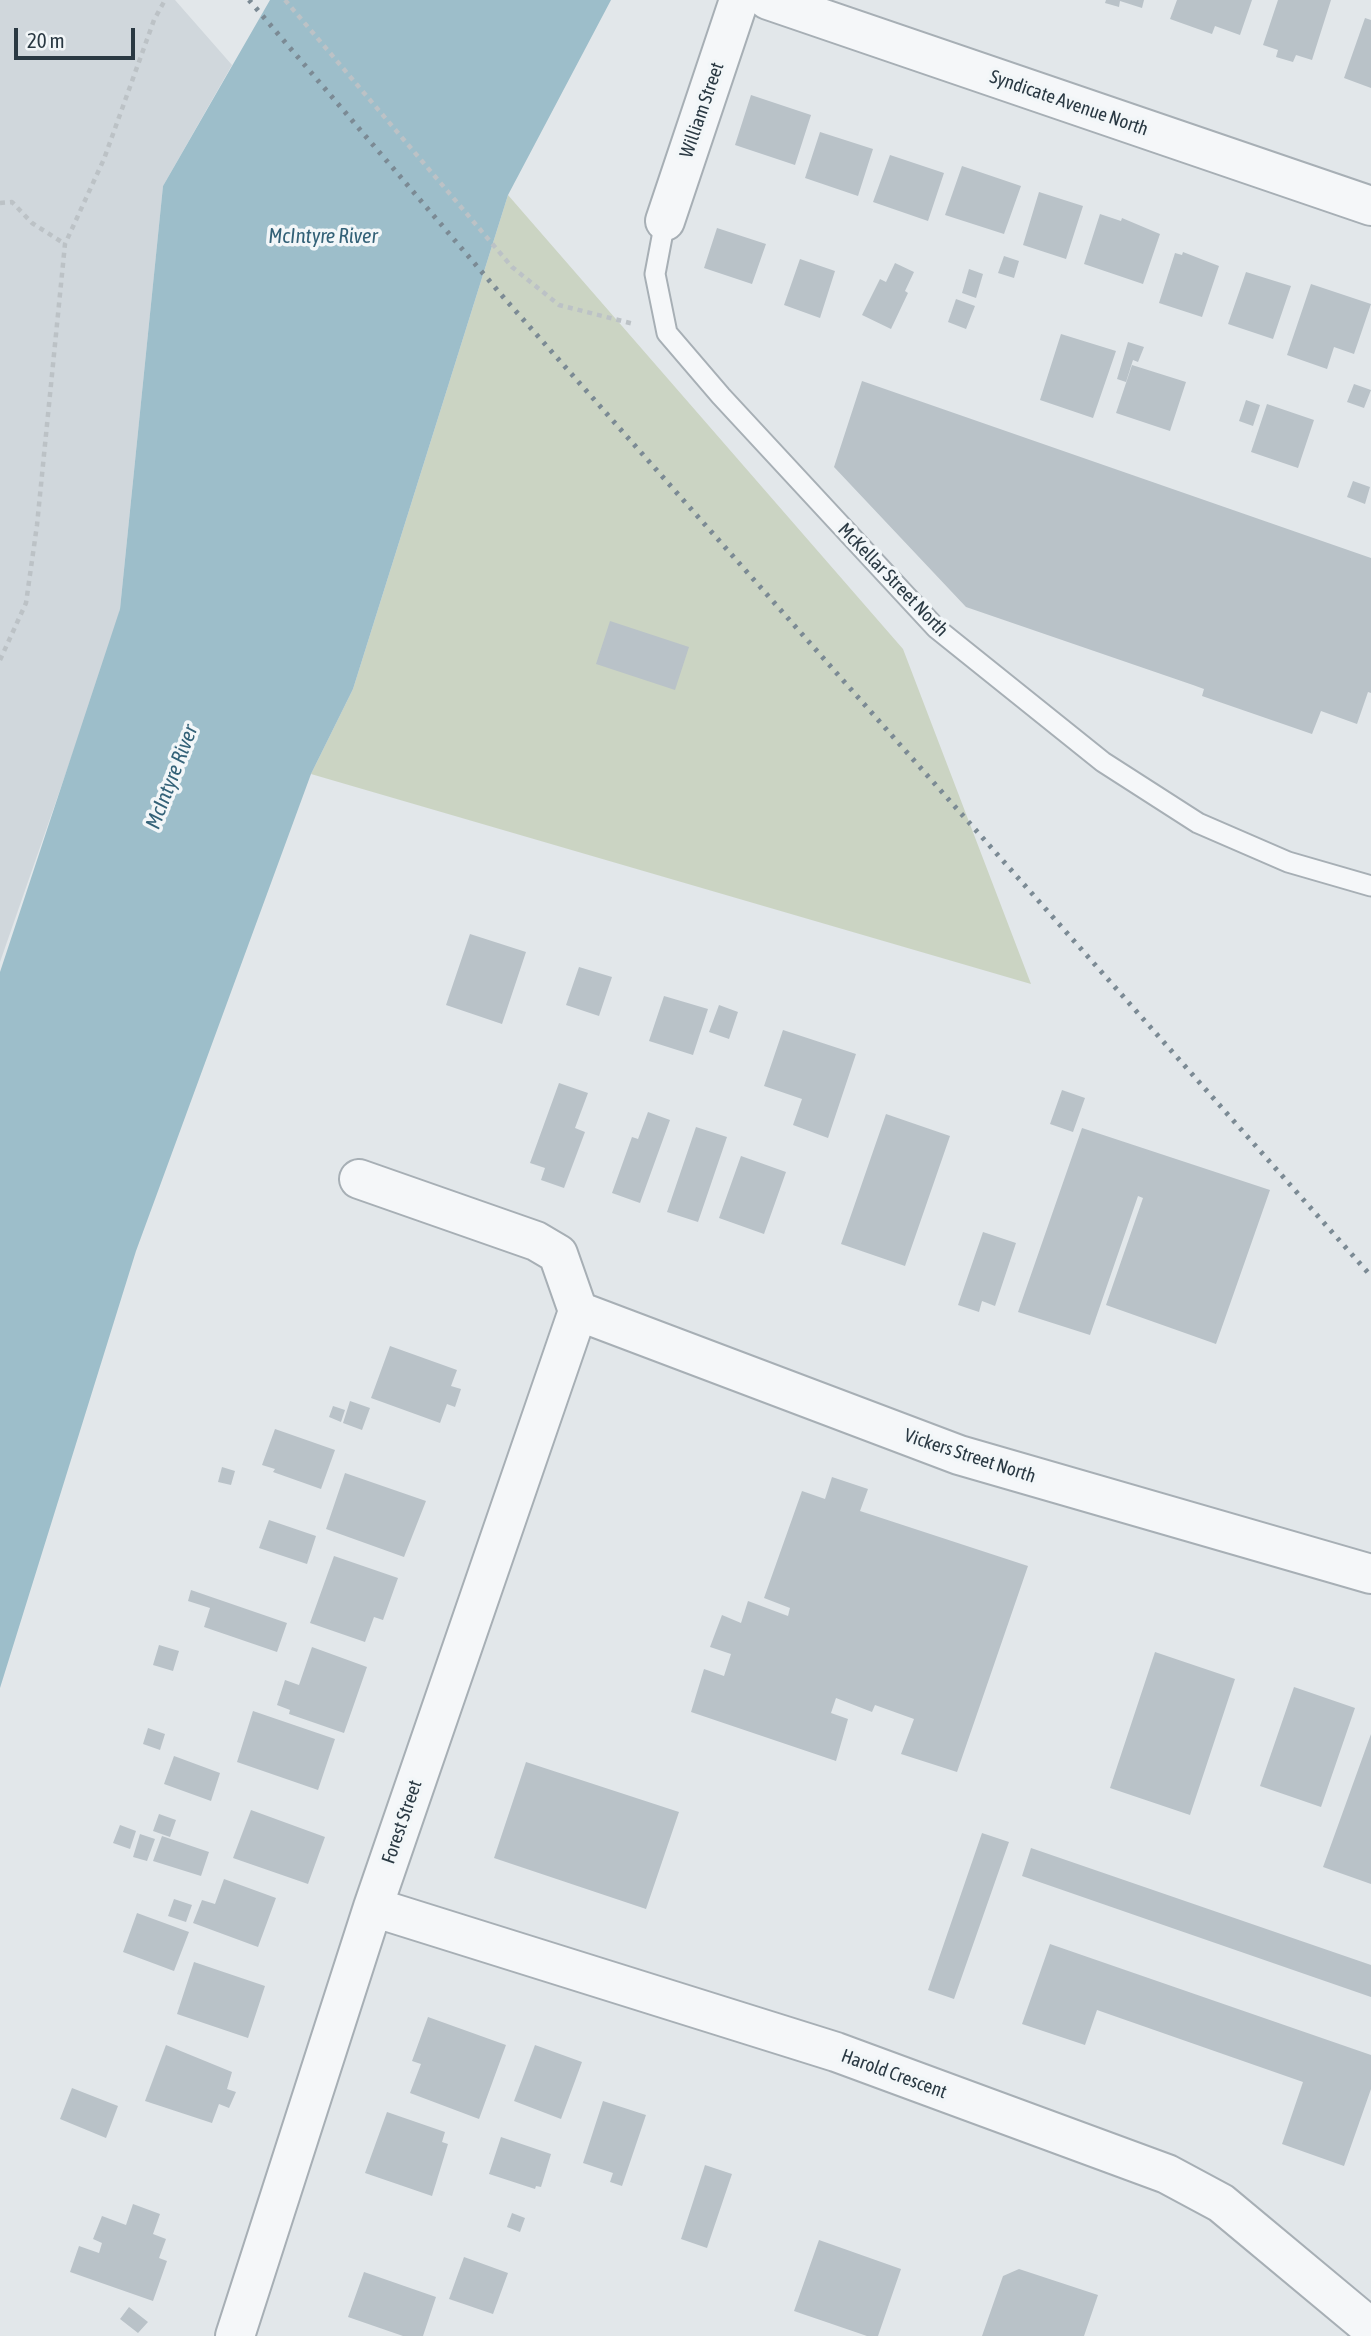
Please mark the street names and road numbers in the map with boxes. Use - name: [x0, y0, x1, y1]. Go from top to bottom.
- street label: William Street: [675, 59, 729, 161]
- street label: Syndicate Avenue North: [987, 65, 1151, 141]
- street label: McKellar Street North: [833, 519, 953, 641]
- street label: Vickers Street North: [901, 1424, 1039, 1488]
- street label: Forest Street: [377, 1777, 427, 1867]
- street label: Harold Crescent: [838, 2044, 950, 2104]

